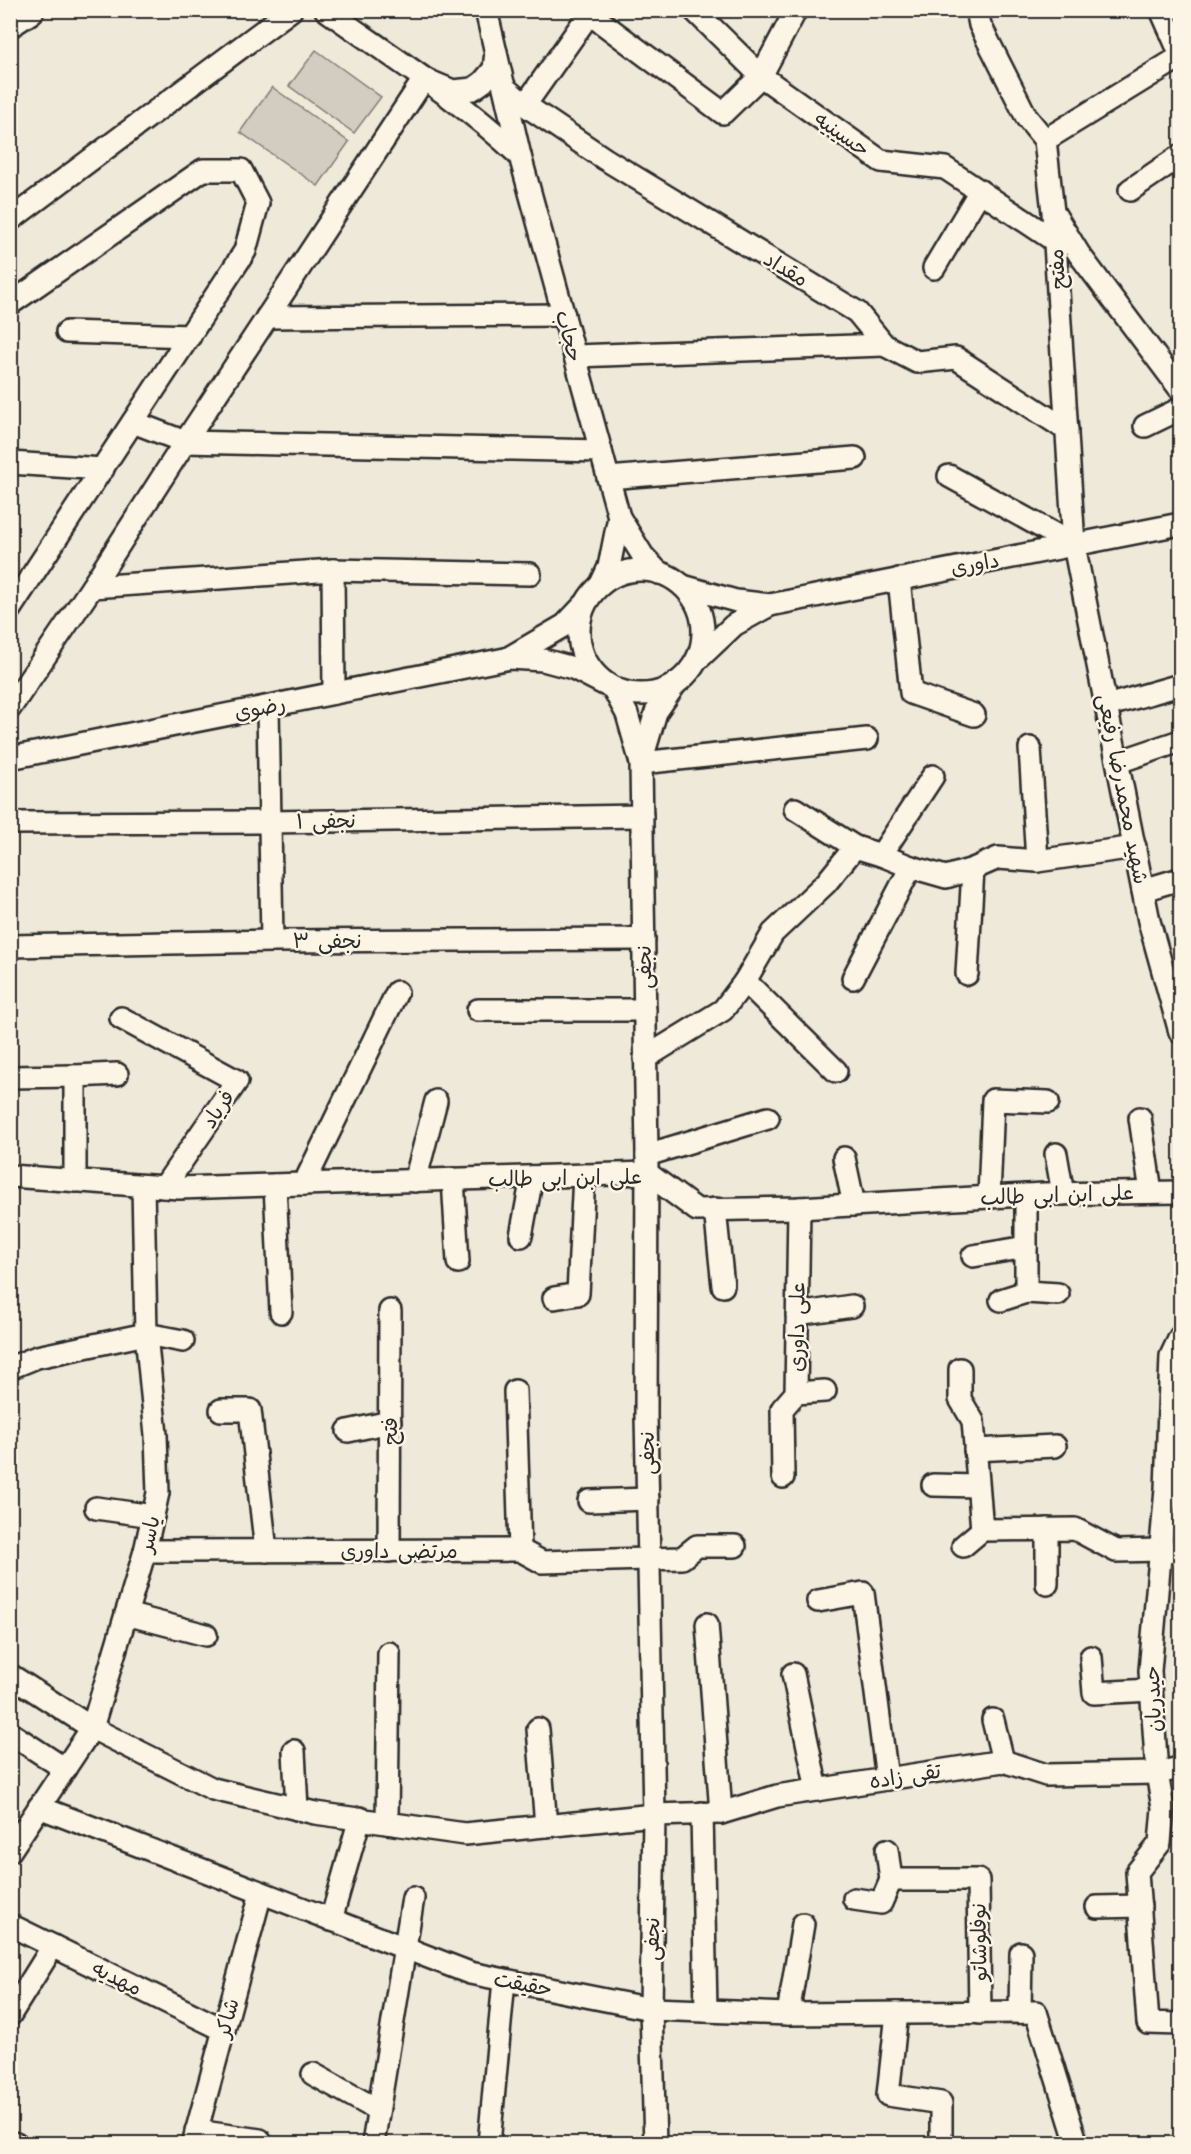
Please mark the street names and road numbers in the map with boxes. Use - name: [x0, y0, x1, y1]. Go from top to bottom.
- street label: حسینیه: [808, 105, 875, 164]
- street label: مقداد: [758, 245, 814, 294]
- street label: مفتح: [1042, 248, 1073, 290]
- street label: حجاب: [548, 307, 589, 365]
- street label: داوری: [948, 546, 1002, 583]
- street label: رضوی: [232, 689, 288, 728]
- street label: شهید محمدرضا رفیعی: [1090, 692, 1155, 887]
- street label: نجفی ۱: [296, 806, 356, 837]
- street label: نجفی ۳: [292, 927, 362, 956]
- street label: نجفی: [630, 945, 659, 989]
- street label: فریاد: [195, 1084, 242, 1134]
- street label: علی ابن ابی طالب: [488, 1163, 642, 1194]
- street label: علی ابن ابی طالب: [980, 1178, 1134, 1213]
- street label: علی داوری: [782, 1282, 813, 1372]
- street label: فتح: [376, 1417, 405, 1445]
- street label: نجفی: [633, 1431, 662, 1475]
- street label: یاسر: [131, 1513, 168, 1557]
- street label: مرتضی داوری: [340, 1537, 458, 1566]
- street label: حیدریان: [1138, 1665, 1169, 1733]
- street label: تقی زاده: [867, 1756, 944, 1796]
- street label: نوفلوشاتو: [964, 1903, 995, 1983]
- street label: نجفی: [638, 1917, 667, 1961]
- street label: مهدیه: [87, 1954, 147, 2003]
- street label: حقیقت: [491, 1965, 555, 2004]
- street label: شاکر: [208, 1995, 247, 2043]

